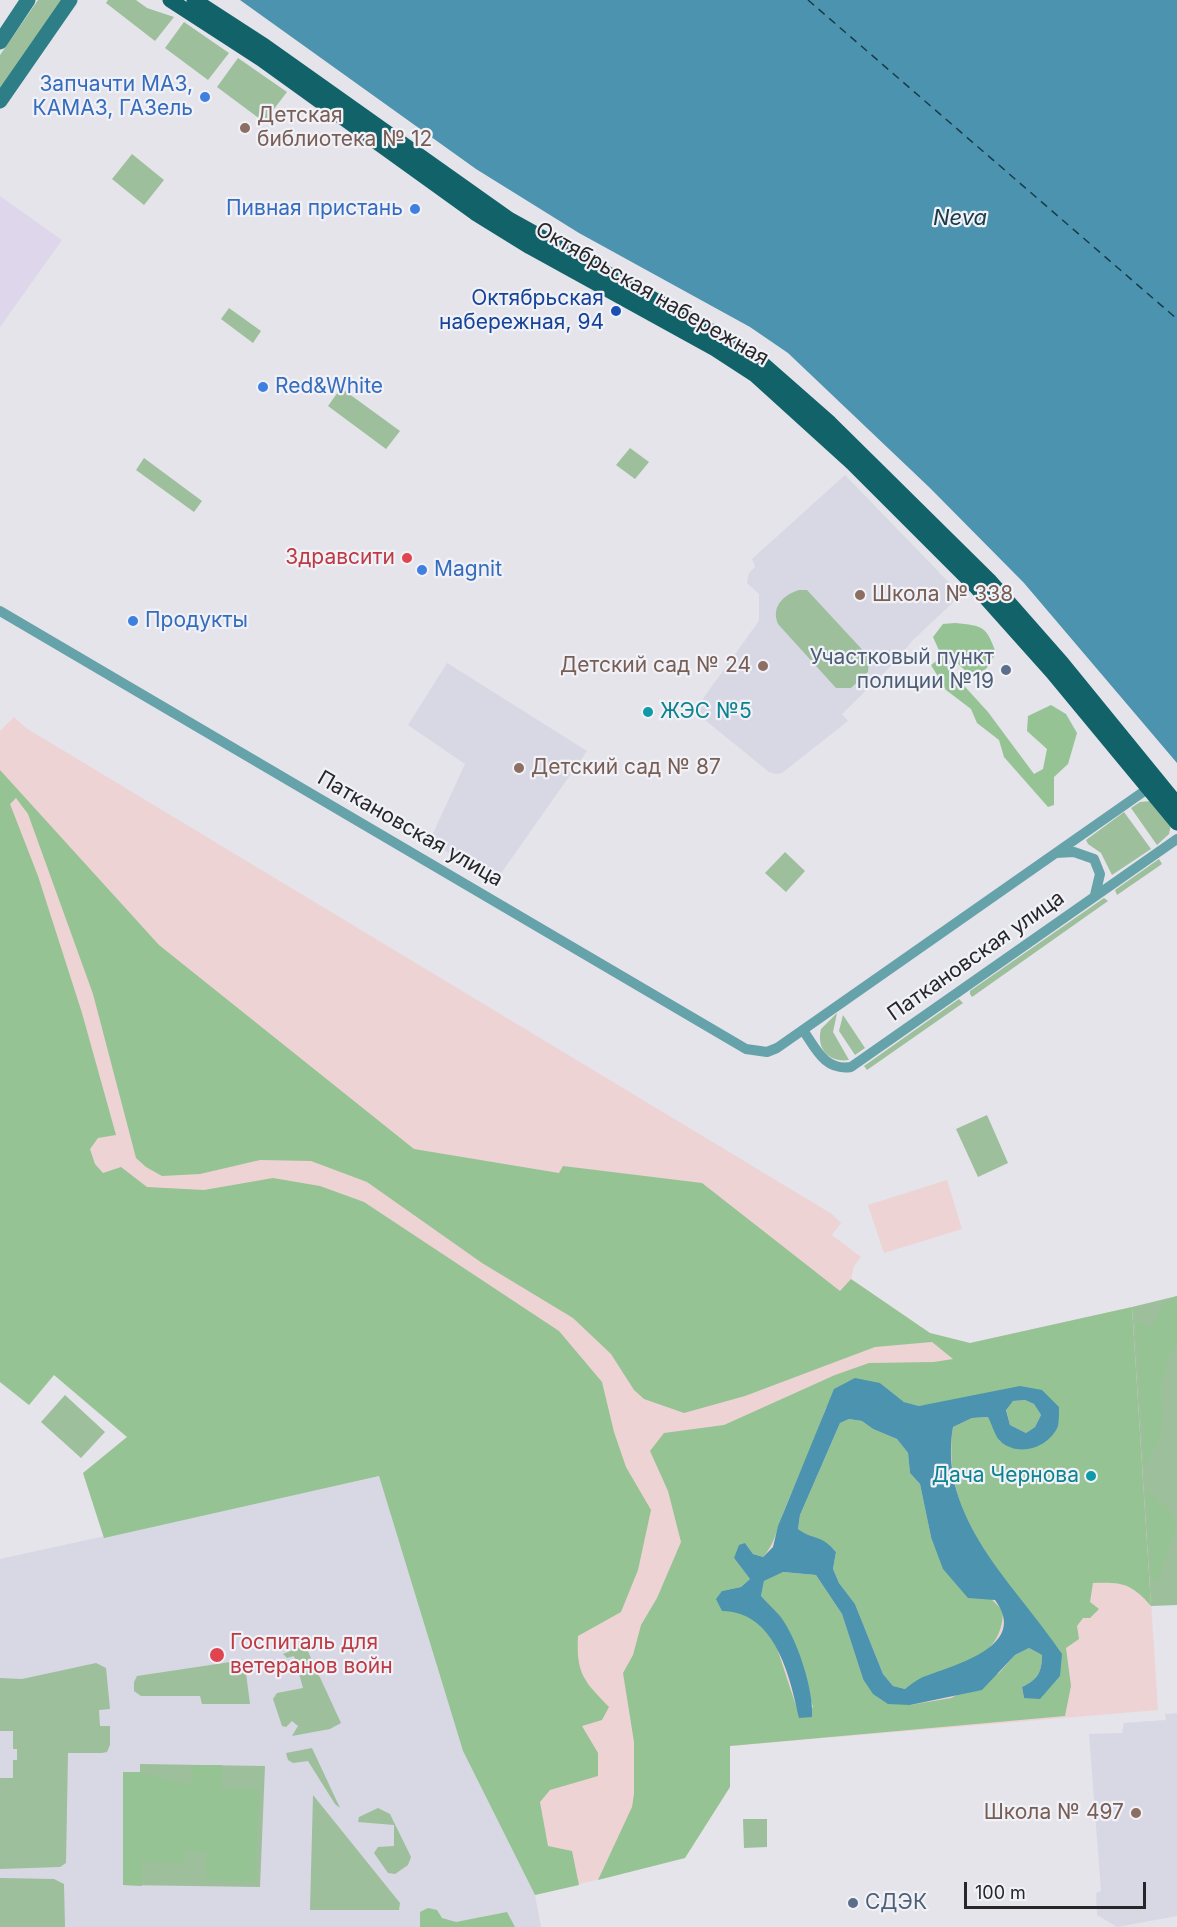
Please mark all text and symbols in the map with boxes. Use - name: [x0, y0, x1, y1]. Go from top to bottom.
- place label: Запчачти МАЗ, КАМАЗ, ГАЗель: [33, 72, 193, 122]
- marker: Запчачти МАЗ, КАМАЗ, ГАЗель: [198, 90, 212, 104]
- place label: Детская библиотека № 12: [257, 103, 432, 153]
- marker: Детская библиотека № 12: [238, 121, 252, 135]
- place label: Пивная пристань: [226, 196, 403, 222]
- marker: Пивная пристань: [408, 202, 422, 216]
- water label: Neva: [933, 205, 987, 231]
- street label: Октябрьская набережная: [531, 217, 773, 371]
- place label: Октябрьская набережная, 94: [439, 286, 604, 336]
- marker: Октябрьская набережная, 94: [609, 304, 623, 318]
- place label: Red&White: [275, 374, 383, 400]
- marker: Red&White: [256, 380, 270, 394]
- place label: Здравсити: [285, 545, 395, 571]
- marker: Здравсити: [400, 551, 414, 565]
- place label: Magnit: [434, 557, 502, 583]
- marker: Magnit: [415, 563, 429, 577]
- place label: Школа № 338: [872, 582, 1013, 608]
- marker: Школа № 338: [853, 588, 867, 602]
- place label: Продукты: [145, 608, 248, 634]
- marker: Продукты: [126, 614, 140, 628]
- place label: Участковый пункт полиции №19: [810, 645, 994, 695]
- place label: Детский сад № 24: [560, 653, 751, 679]
- marker: Детский сад № 24: [756, 659, 770, 673]
- marker: Участковый пункт полиции №19: [999, 663, 1013, 677]
- place label: ЖЭС №5: [660, 699, 752, 725]
- marker: ЖЭС №5: [641, 705, 655, 719]
- place label: Детский сад № 87: [531, 755, 721, 781]
- marker: Детский сад № 87: [512, 761, 526, 775]
- street label: Паткановская улица: [313, 766, 507, 892]
- street label: Паткановская улица: [883, 885, 1069, 1027]
- place label: Дача Чернова: [932, 1463, 1079, 1489]
- marker: Дача Чернова: [1084, 1469, 1098, 1483]
- place label: Госпиталь для ветеранов войн: [230, 1630, 393, 1680]
- marker: Госпиталь для ветеранов войн: [208, 1646, 226, 1664]
- place label: Школа № 497: [984, 1800, 1124, 1826]
- marker: Школа № 497: [1129, 1806, 1143, 1820]
- scale bar: [967, 1870, 1148, 1908]
- text: 100 m: [975, 1882, 1026, 1903]
- place label: СДЭК: [865, 1890, 927, 1916]
- marker: СДЭК: [846, 1896, 860, 1910]

